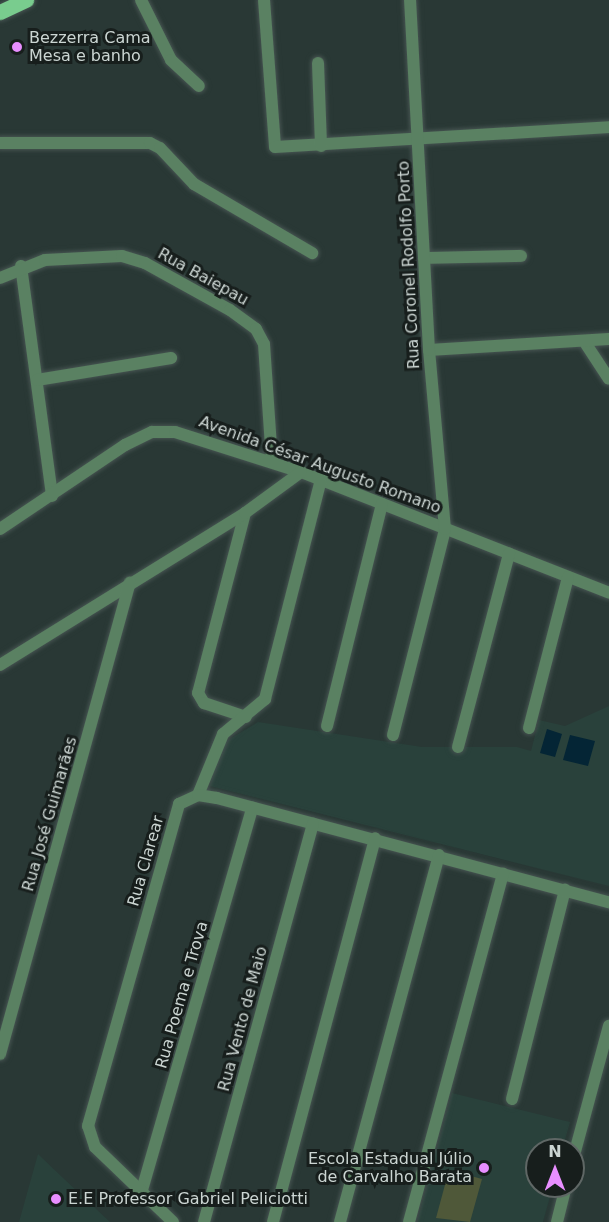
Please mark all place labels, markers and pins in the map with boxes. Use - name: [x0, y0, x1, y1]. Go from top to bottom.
- place label: Bezzerra Cama Mesa e banho: [29, 28, 151, 66]
- marker: Bezzerra Cama Mesa e banho: [10, 40, 24, 54]
- place label: Escola Estadual Júlio de Carvalho Barata: [308, 1149, 472, 1187]
- marker: Escola Estadual Júlio de Carvalho Barata: [477, 1161, 491, 1175]
- place label: E.E Professor Gabriel Peliciotti: [68, 1189, 308, 1209]
- marker: E.E Professor Gabriel Peliciotti: [49, 1192, 63, 1206]

